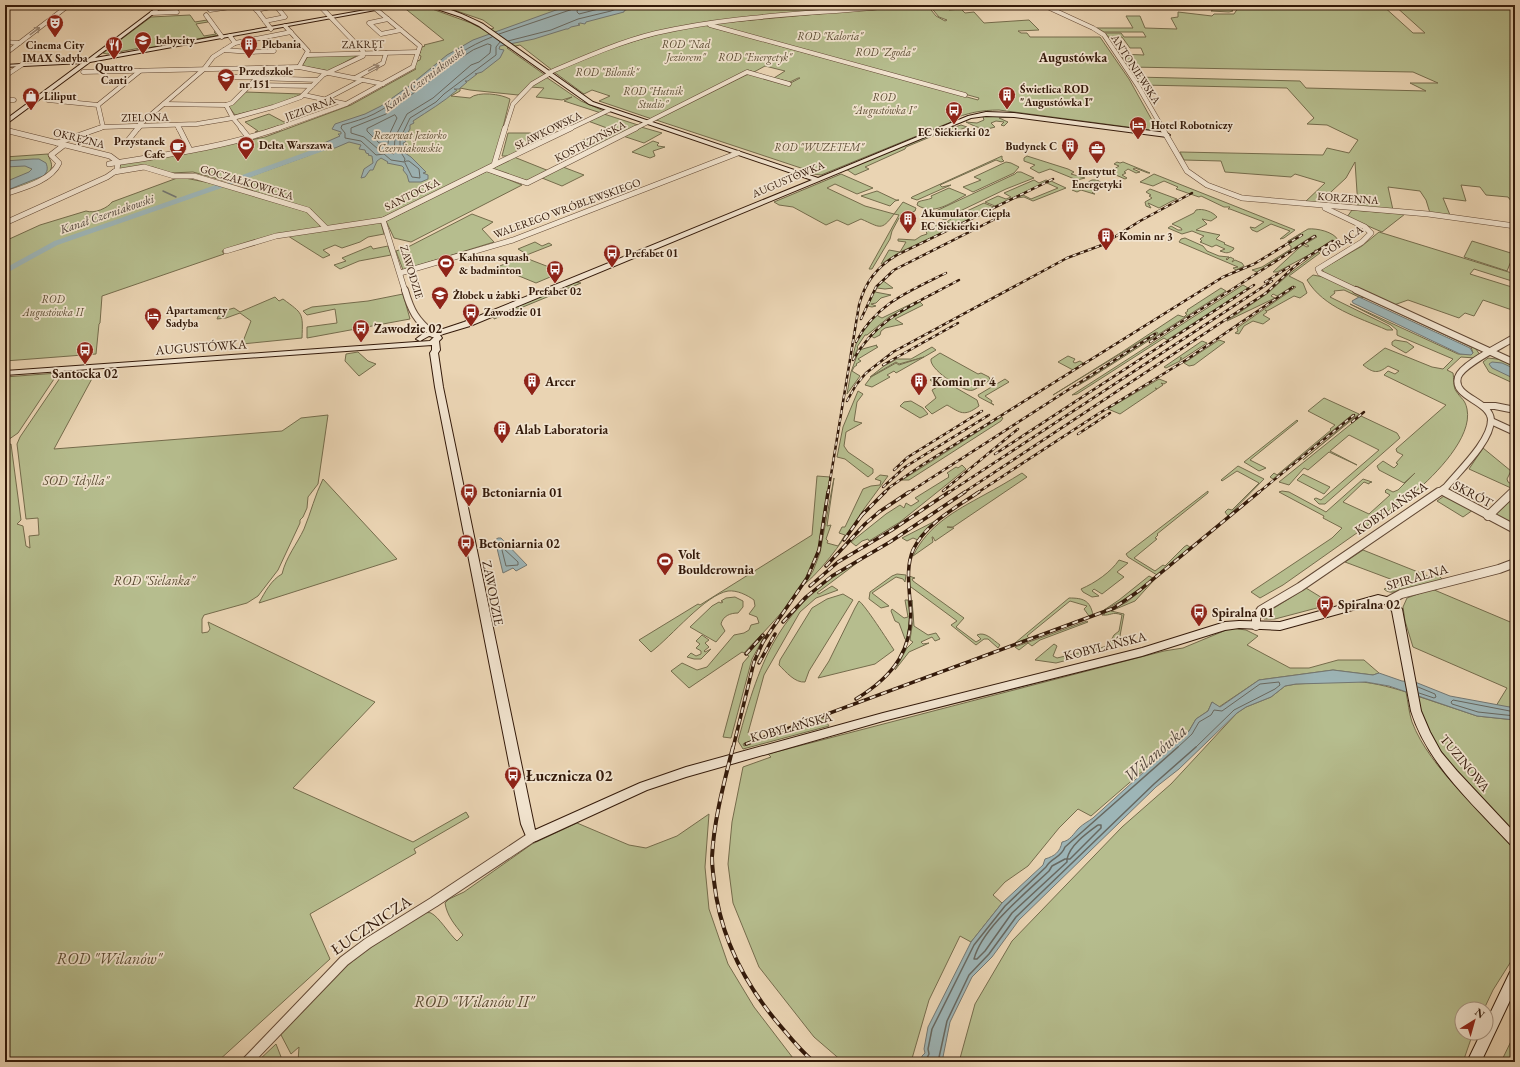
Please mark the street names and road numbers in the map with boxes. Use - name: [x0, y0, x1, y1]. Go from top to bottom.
- street label: ANTONIEWSKA: [1108, 31, 1164, 107]
- street label: ZAKRĘT: [341, 37, 385, 51]
- street label: JEZIORNA: [282, 92, 338, 124]
- street label: SŁAWKOWSKA: [512, 108, 584, 152]
- street label: ZIELONA: [121, 110, 169, 124]
- street label: KOSTRZYŃSKA: [552, 117, 628, 165]
- street label: OKRĘŻNA: [52, 125, 107, 151]
- street label: AUGUSTÓWKA: [749, 157, 827, 201]
- street label: GOCZAŁKOWICKA: [199, 161, 296, 203]
- street label: SANTOCKA: [382, 174, 442, 213]
- street label: WALEREGO WRÓBLEWSKIEGO: [491, 175, 643, 241]
- street label: KORZENNA: [1317, 189, 1380, 207]
- street label: GORĄCA: [1318, 222, 1366, 260]
- street label: ZAWODZIE: [397, 243, 427, 301]
- street label: AUGUSTÓWKA: [154, 335, 248, 359]
- street label: KOBYLAŃSKA: [1351, 477, 1432, 539]
- street label: SKRÓT: [1450, 477, 1496, 512]
- street label: ZAWODZIE: [478, 559, 508, 627]
- street label: SPIRALNA: [1384, 560, 1451, 594]
- street label: KOBYLAŃSKA: [1062, 627, 1149, 664]
- street label: KOBYLAŃSKA: [748, 708, 835, 746]
- street label: TUZINOWA: [1436, 731, 1495, 796]
- street label: ŁUCZNICZA: [327, 890, 416, 960]

